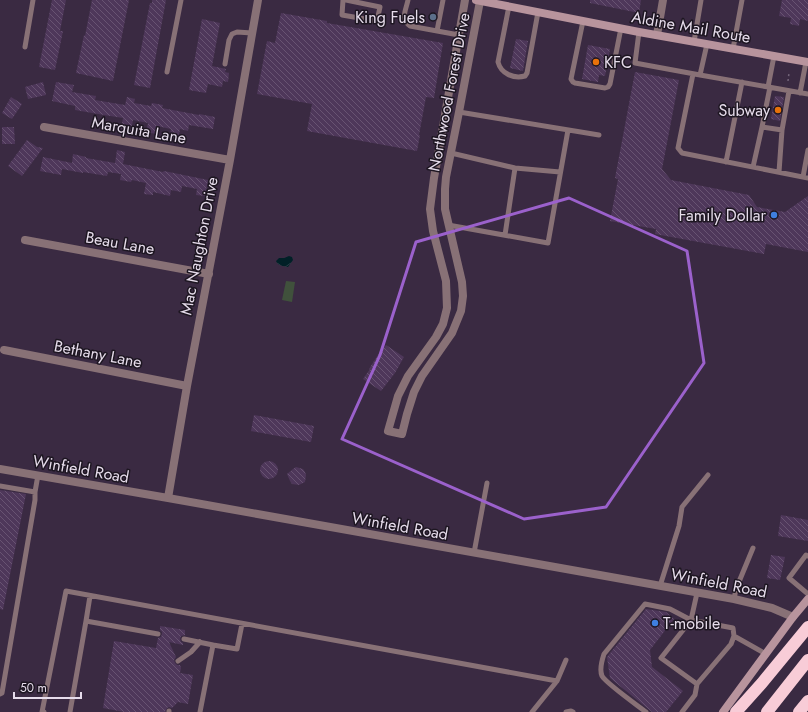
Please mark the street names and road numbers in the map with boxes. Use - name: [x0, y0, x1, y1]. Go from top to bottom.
- street label: Aldine Mail Route: [630, 5, 752, 49]
- street label: Northwood Forest Drive: [422, 11, 476, 173]
- street label: Marquita Lane: [90, 110, 188, 150]
- street label: Mac Naughton Drive: [174, 175, 224, 317]
- street label: Beau Lane: [84, 226, 156, 260]
- street label: Bethany Lane: [52, 334, 144, 374]
- street label: Winfield Road: [31, 449, 131, 489]
- street label: Winfield Road: [350, 506, 450, 546]
- street label: Winfield Road: [669, 562, 769, 604]

